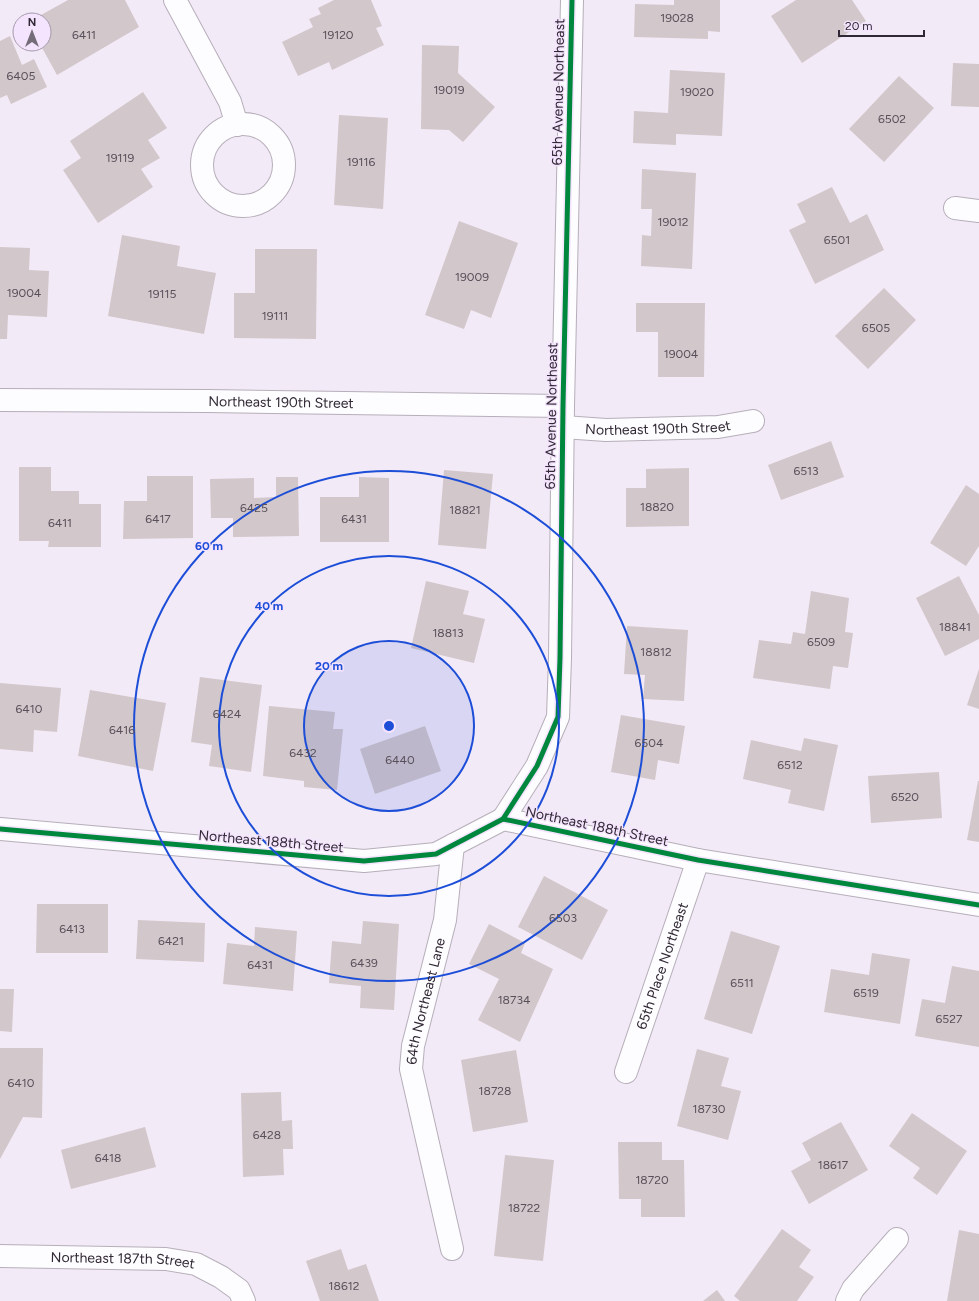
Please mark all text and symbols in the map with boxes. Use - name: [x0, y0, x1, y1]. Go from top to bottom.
- house number: 19028: [660, 11, 694, 25]
- north arrow: [12, 12, 52, 52]
- scale bar: [839, 12, 924, 38]
- text: N: [28, 16, 36, 29]
- street label: 65th Avenue Northeast: [549, 19, 568, 166]
- text: 20 m: [845, 19, 873, 33]
- house number: 6411: [72, 28, 96, 42]
- house number: 19120: [322, 28, 354, 42]
- house number: 6405: [7, 69, 36, 83]
- house number: 19019: [433, 83, 465, 97]
- house number: 19020: [680, 85, 714, 99]
- house number: 6502: [878, 112, 906, 126]
- house number: 19119: [106, 151, 134, 165]
- house number: 19116: [347, 155, 375, 169]
- house number: 19012: [657, 215, 689, 229]
- house number: 6501: [824, 233, 850, 247]
- house number: 19009: [455, 270, 489, 284]
- house number: 19004: [7, 286, 42, 300]
- house number: 19115: [148, 287, 176, 301]
- house number: 19111: [262, 309, 288, 323]
- house number: 6505: [862, 321, 890, 335]
- street label: 65th Avenue Northeast: [542, 343, 561, 490]
- house number: 19004: [664, 347, 699, 361]
- street label: Northeast 190th Street: [208, 393, 354, 412]
- street label: Northeast 190th Street: [585, 417, 732, 439]
- house number: 6513: [793, 464, 819, 478]
- house number: 18820: [640, 500, 674, 514]
- house number: 6425: [240, 501, 268, 515]
- house number: 18821: [449, 503, 481, 517]
- house number: 6417: [145, 512, 171, 526]
- house number: 6431: [341, 512, 367, 526]
- house number: 6411: [48, 516, 72, 530]
- text: 60 m: [195, 539, 223, 553]
- text: 40 m: [255, 599, 283, 613]
- house number: 18841: [939, 620, 971, 634]
- house number: 18813: [432, 626, 464, 640]
- house number: 6509: [807, 635, 835, 649]
- house number: 18812: [640, 645, 672, 659]
- text: 20 m: [315, 659, 343, 673]
- house number: 6410: [16, 702, 43, 716]
- house number: 6424: [213, 707, 242, 721]
- centre of rings: [382, 719, 396, 733]
- house number: 6416: [109, 723, 135, 737]
- house number: 6504: [635, 736, 664, 750]
- house number: 6432: [289, 746, 317, 760]
- house number: 6440: [385, 753, 415, 767]
- house number: 6512: [777, 758, 803, 772]
- house number: 6520: [891, 790, 919, 804]
- street label: Northeast 188th Street: [524, 803, 670, 850]
- street label: Northeast 188th Street: [198, 827, 344, 856]
- street label: 65th Place Northeast: [633, 900, 692, 1032]
- house number: 6503: [549, 911, 577, 925]
- house number: 6413: [59, 922, 85, 936]
- house number: 6421: [158, 934, 184, 948]
- street label: 64th Northeast Lane: [403, 936, 449, 1065]
- house number: 6439: [350, 956, 378, 970]
- house number: 6431: [247, 958, 273, 972]
- house number: 6511: [730, 976, 754, 990]
- house number: 6519: [853, 986, 879, 1000]
- house number: 18734: [498, 993, 531, 1007]
- house number: 6527: [936, 1012, 963, 1026]
- house number: 6410: [8, 1076, 35, 1090]
- house number: 18728: [479, 1084, 511, 1098]
- house number: 18730: [693, 1102, 726, 1116]
- house number: 6428: [253, 1128, 281, 1142]
- house number: 6418: [95, 1151, 121, 1165]
- house number: 18617: [818, 1158, 849, 1172]
- house number: 18720: [635, 1173, 669, 1187]
- house number: 18722: [508, 1201, 540, 1215]
- street label: Northeast 187th Street: [50, 1249, 196, 1273]
- house number: 18612: [329, 1279, 359, 1293]

